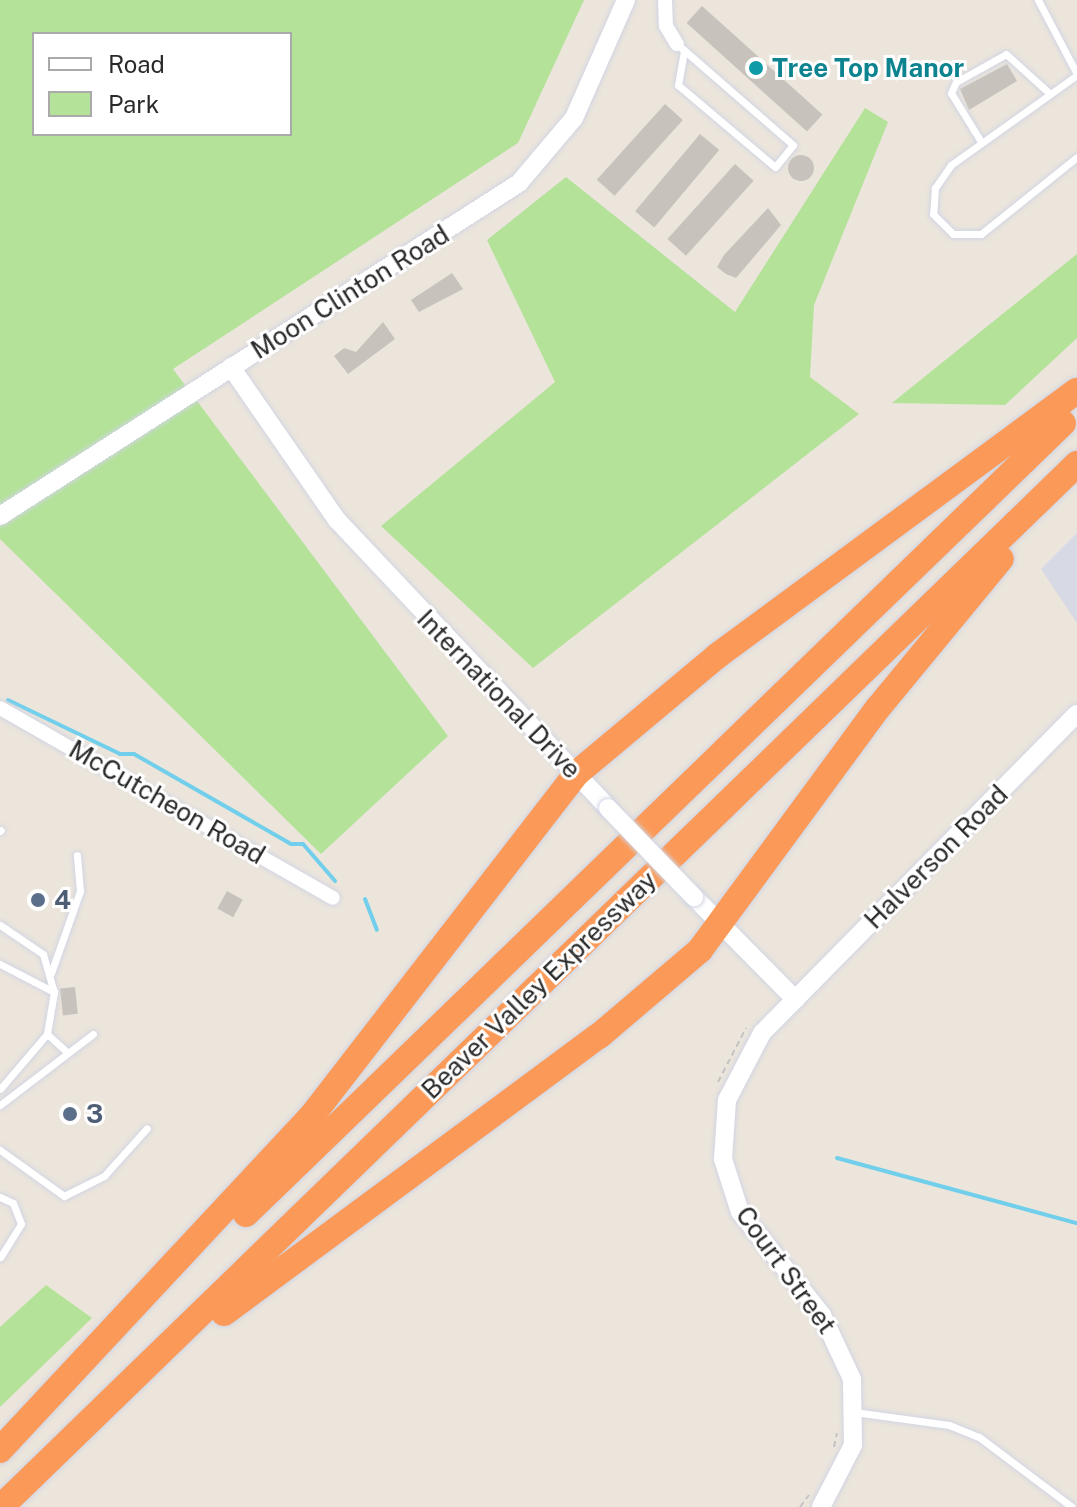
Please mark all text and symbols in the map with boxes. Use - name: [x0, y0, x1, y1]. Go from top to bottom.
- legend: [32, 32, 292, 136]
- text: Road: [108, 50, 165, 78]
- place label: Tree Top Manor: [772, 52, 964, 84]
- marker: Tree Top Manor: [747, 59, 765, 77]
- text: Park: [108, 90, 159, 118]
- street label: Moon Clinton Road: [245, 218, 455, 366]
- street label: International Drive: [411, 603, 587, 785]
- street label: McCutcheon Road: [64, 733, 270, 871]
- street label: Halverson Road: [858, 779, 1014, 935]
- street label: Beaver Valley Expressway: [415, 864, 663, 1106]
- place label: 4: [54, 884, 71, 916]
- marker: 4: [29, 891, 47, 909]
- place label: 3: [86, 1098, 103, 1130]
- marker: 3: [61, 1105, 79, 1123]
- street label: Court Street: [729, 1200, 843, 1340]

